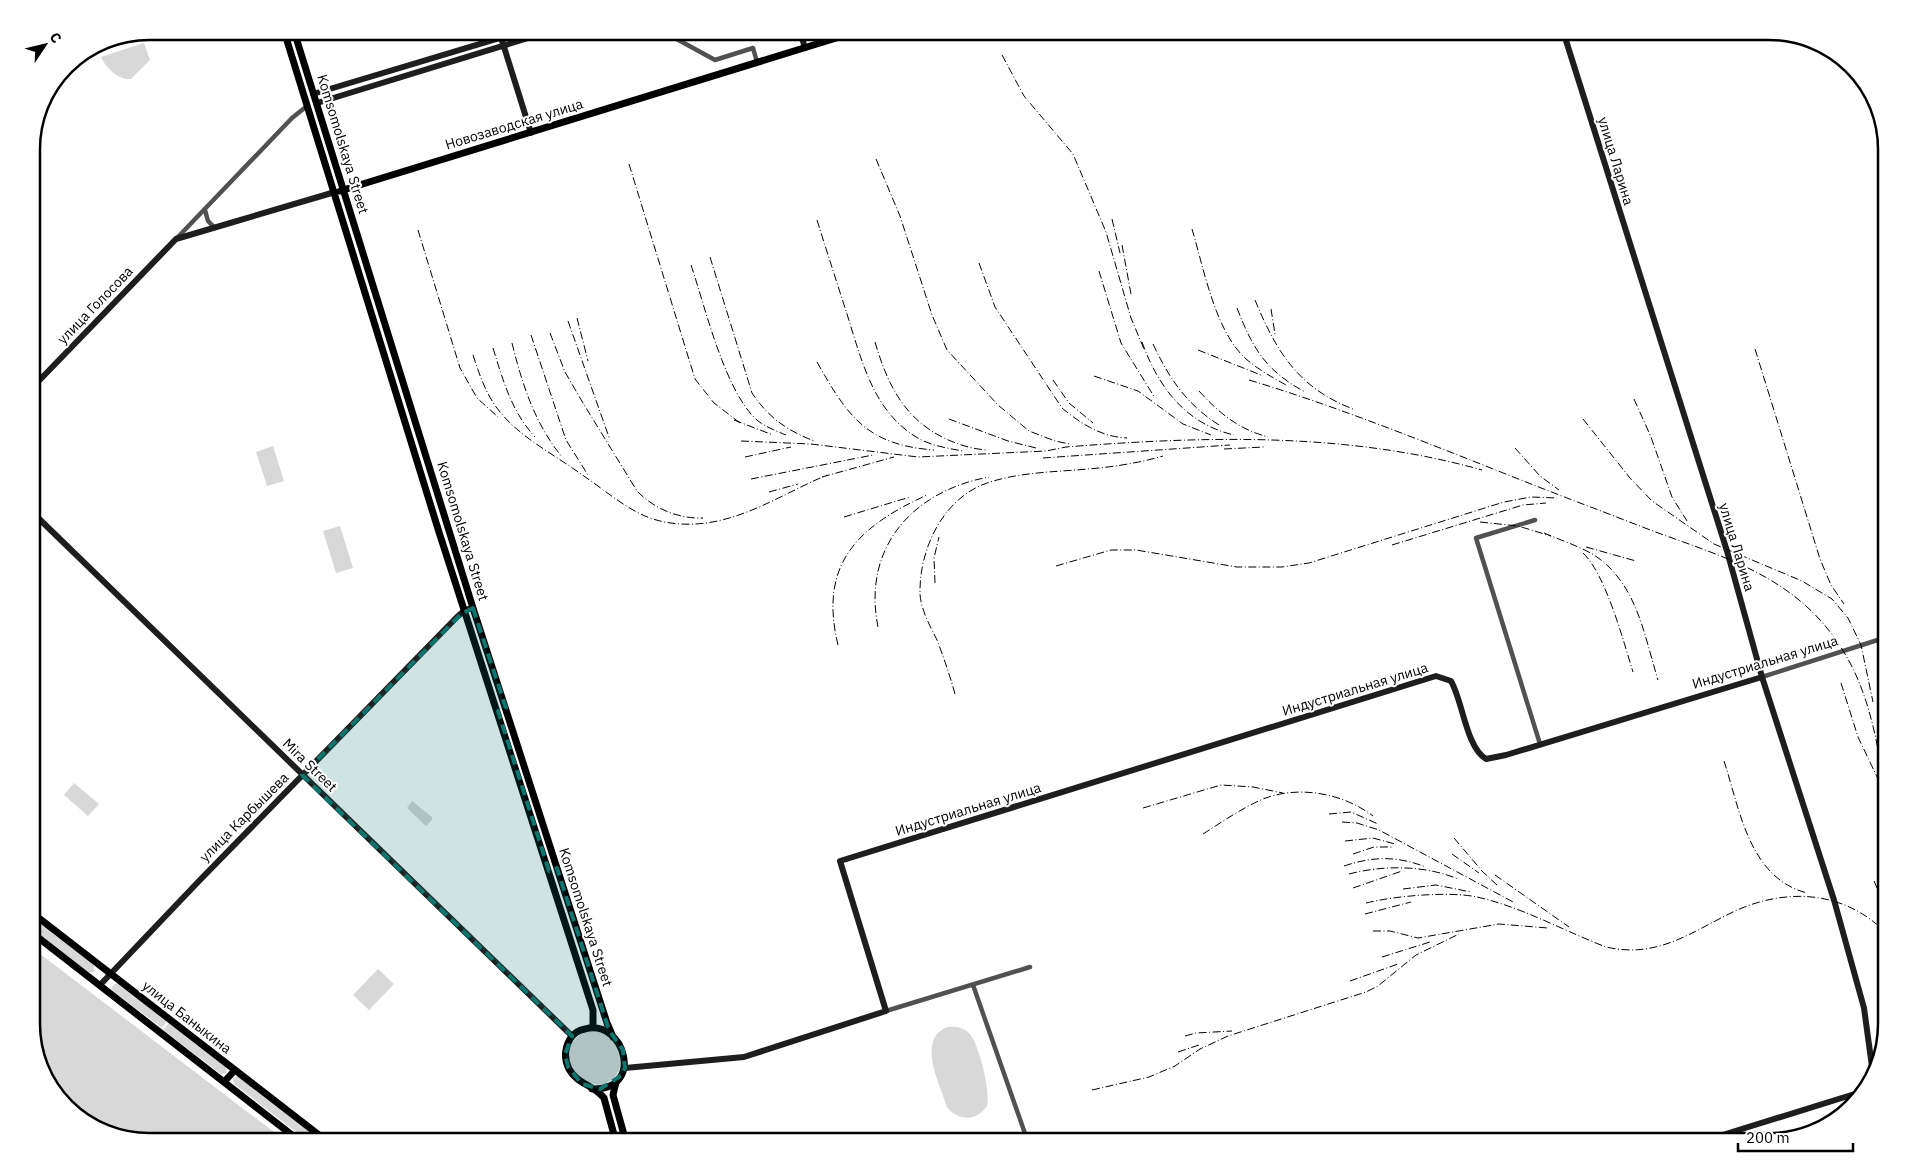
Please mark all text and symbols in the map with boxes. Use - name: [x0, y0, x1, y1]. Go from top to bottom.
- north arrow: [20, 20, 70, 70]
- text: С: [46, 29, 66, 46]
- street label: Komsomolskaya Street: [313, 72, 373, 216]
- street label: Новозаводская улица: [443, 94, 586, 154]
- street label: улица Ларина: [1594, 115, 1638, 208]
- street label: улица Голосова: [53, 262, 137, 348]
- street label: Komsomolskaya Street: [433, 459, 493, 603]
- street label: улица Ларина: [1715, 501, 1759, 594]
- street label: Индустриальная улица: [1690, 631, 1840, 693]
- street label: Индустриальная улица: [1280, 658, 1430, 720]
- street label: Mira Street: [279, 735, 341, 796]
- street label: улица Карбышева: [196, 768, 293, 865]
- street label: Индустриальная улица: [893, 778, 1043, 840]
- street label: Komsomolskaya Street: [555, 845, 617, 989]
- street label: улица Баныкина: [139, 977, 236, 1058]
- scale bar: [1738, 1120, 1853, 1152]
- text: 200 m: [1746, 1128, 1790, 1147]

